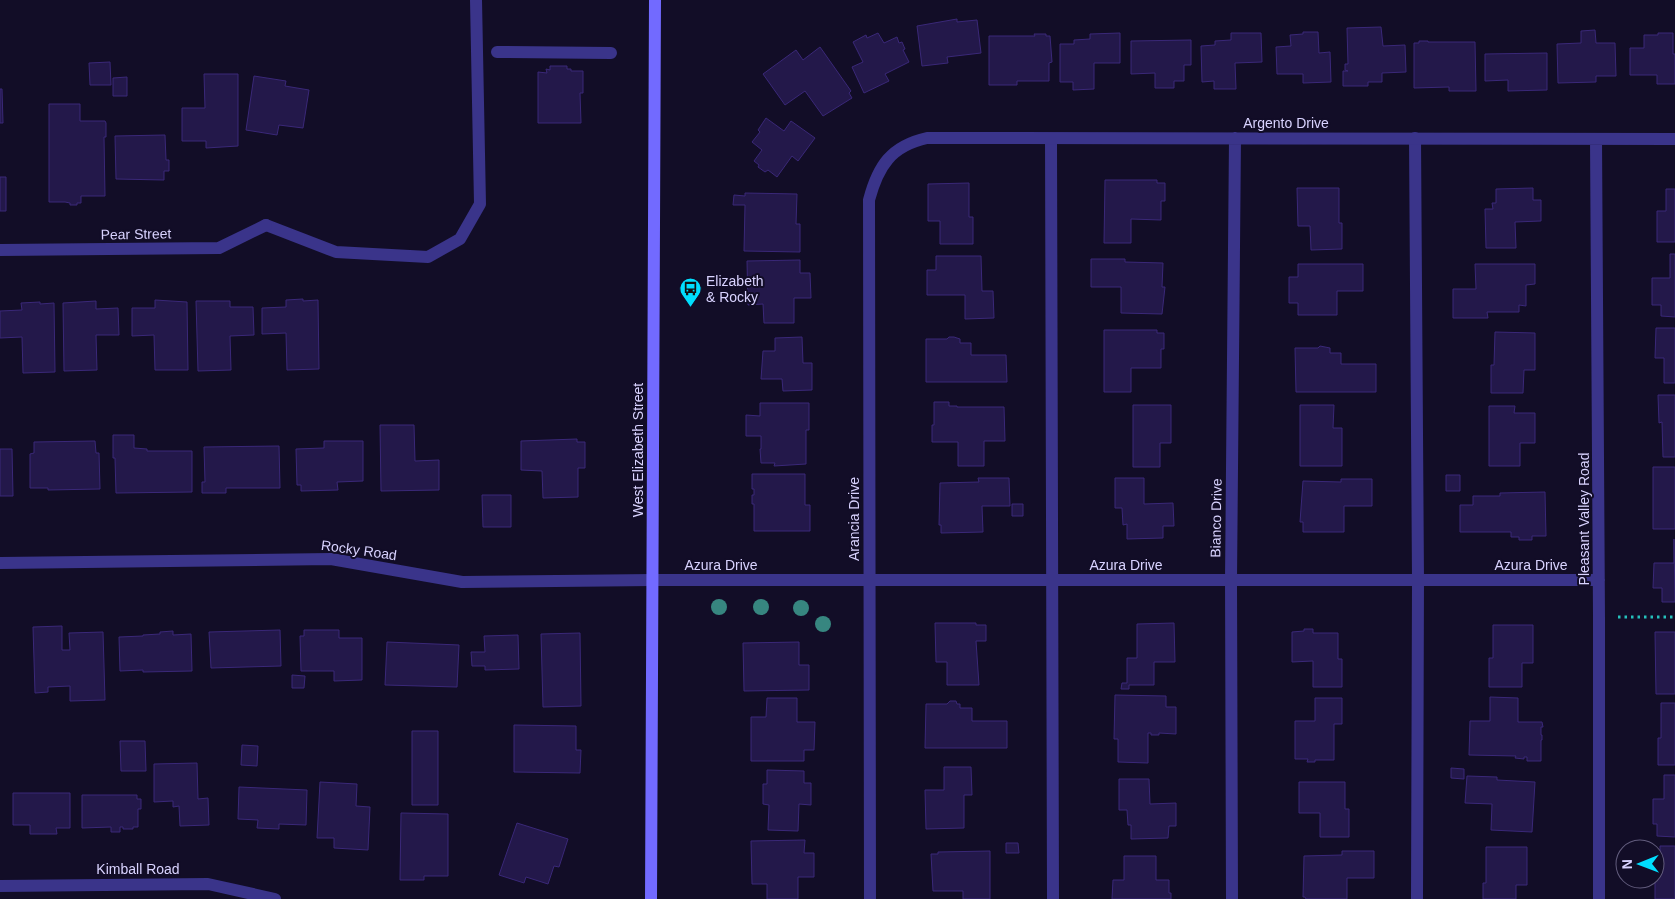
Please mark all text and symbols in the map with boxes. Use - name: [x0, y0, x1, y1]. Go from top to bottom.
- street label: Argento Drive: [1243, 115, 1329, 131]
- street label: Pear Street: [100, 225, 172, 243]
- place label: Elizabeth & Rocky: [706, 273, 764, 305]
- bus stop icon: Elizabeth & Rocky: [678, 277, 702, 308]
- street label: West Elizabeth Street: [630, 383, 646, 517]
- street label: Pleasant Valley Road: [1576, 453, 1592, 585]
- street label: Arancia Drive: [846, 477, 862, 561]
- street label: Bianco Drive: [1207, 478, 1225, 558]
- street label: Rocky Road: [320, 537, 398, 563]
- street label: Azura Drive: [684, 557, 758, 573]
- street label: Azura Drive: [1089, 557, 1163, 573]
- street label: Azura Drive: [1494, 557, 1568, 573]
- north arrow: [1615, 839, 1665, 889]
- text: N: [1619, 859, 1635, 869]
- street label: Kimball Road: [96, 861, 180, 877]

